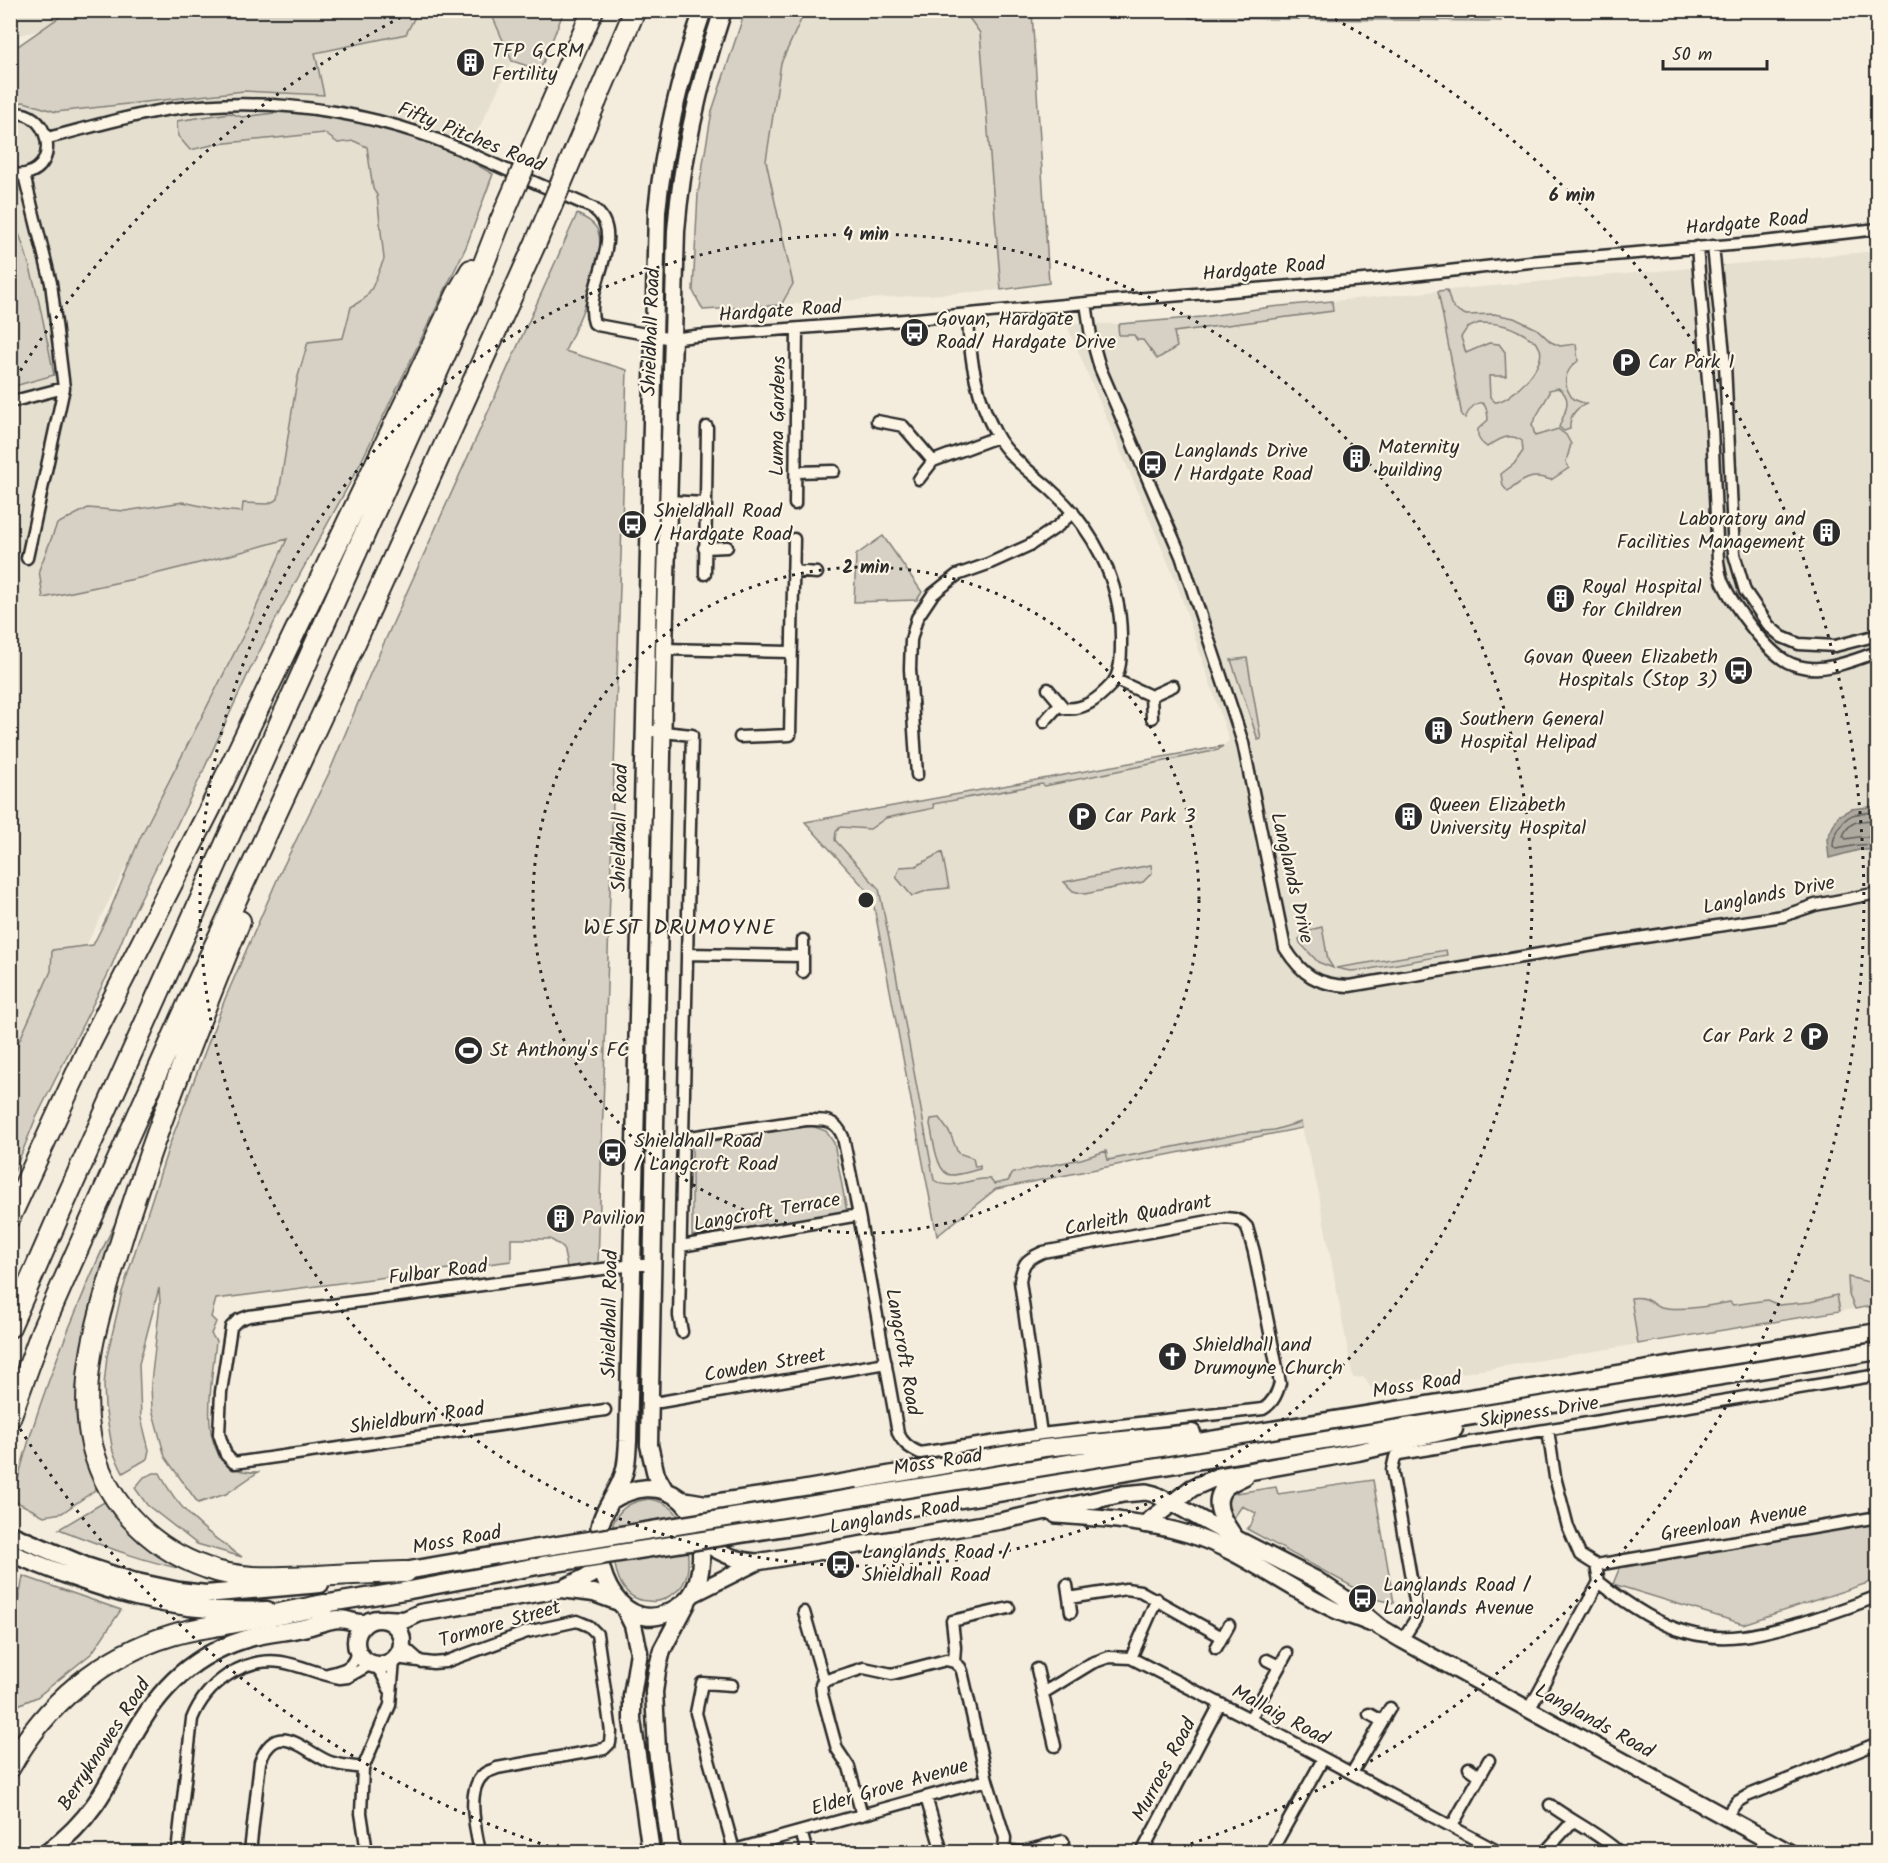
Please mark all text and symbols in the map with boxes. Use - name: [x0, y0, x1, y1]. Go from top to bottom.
- scale bar: [1663, 33, 1766, 71]
- place label: TFP GCRM Fertility: [492, 36, 584, 91]
- text: 50 m: [1672, 41, 1712, 70]
- building icon: TFP GCRM Fertility: [455, 47, 487, 79]
- street label: Fifty Pitches Road: [392, 94, 550, 183]
- text: 6 min: [1549, 182, 1595, 211]
- street label: Hardgate Road: [1684, 203, 1811, 245]
- text: 4 min: [843, 221, 889, 250]
- street label: Hardgate Road: [1201, 249, 1328, 291]
- street label: Shieldhall Road: [634, 266, 670, 397]
- street label: Hardgate Road: [717, 292, 844, 332]
- place label: Govan, Hardgate Road/ Hardgate Drive: [936, 304, 1116, 359]
- bus stop icon: Govan, Hardgate Road/ Hardgate Drive: [899, 316, 931, 348]
- parking icon: Car Park 1: [1611, 347, 1643, 379]
- place label: Car Park 1: [1648, 347, 1735, 379]
- street label: Luma Gardens: [762, 355, 796, 476]
- place label: Maternity building: [1378, 432, 1460, 487]
- place label: Langlands Drive / Hardgate Road: [1174, 436, 1313, 491]
- building icon: Maternity building: [1341, 443, 1373, 475]
- bus stop icon: Langlands Drive / Hardgate Road: [1137, 448, 1169, 480]
- place label: Shieldhall Road / Hardgate Road: [654, 496, 793, 551]
- place label: Laboratory and Facilities Management: [1617, 504, 1806, 559]
- bus stop icon: Shieldhall Road / Hardgate Road: [617, 508, 649, 540]
- building icon: Laboratory and Facilities Management: [1810, 516, 1842, 548]
- text: 2 min: [843, 554, 889, 583]
- place label: Royal Hospital for Children: [1582, 572, 1702, 627]
- building icon: Royal Hospital for Children: [1545, 583, 1577, 615]
- place label: Govan Queen Elizabeth Hospitals (Stop 3): [1524, 642, 1718, 697]
- bus stop icon: Govan Queen Elizabeth Hospitals (Stop 3): [1723, 654, 1755, 686]
- place label: Southern General Hospital Helipad: [1460, 704, 1604, 759]
- building icon: Southern General Hospital Helipad: [1423, 715, 1455, 747]
- street label: Shieldhall Road: [604, 763, 638, 892]
- place label: Queen Elizabeth University Hospital: [1429, 790, 1586, 845]
- parking icon: Car Park 3: [1067, 801, 1099, 833]
- place label: Car Park 3: [1104, 801, 1196, 833]
- building icon: Queen Elizabeth University Hospital: [1392, 801, 1424, 833]
- street label: Langlands Drive: [1260, 809, 1322, 947]
- street label: Langlands Drive: [1700, 868, 1838, 924]
- centre of rings: [856, 890, 876, 910]
- district label: WEST DRUMOYNE: [583, 911, 777, 946]
- place label: Car Park 2: [1702, 1021, 1794, 1053]
- parking icon: Car Park 2: [1799, 1021, 1831, 1053]
- sports icon: St Anthony's FC: [453, 1035, 485, 1067]
- place label: St Anthony's FC: [490, 1035, 629, 1067]
- place label: Shieldhall Road / Langcroft Road: [634, 1126, 779, 1181]
- bus stop icon: Shieldhall Road / Langcroft Road: [597, 1137, 629, 1169]
- street label: Langcroft Terrace: [691, 1184, 843, 1242]
- street label: Carleith Quadrant: [1062, 1186, 1215, 1246]
- building icon: Pavilion: [545, 1203, 577, 1235]
- place label: Pavilion: [582, 1203, 645, 1235]
- street label: Shieldhall Road: [594, 1249, 628, 1378]
- street label: Fulbar Road: [387, 1251, 490, 1295]
- street label: Langcroft Road: [875, 1286, 929, 1419]
- place label: Shieldhall and Drumoyne Church: [1193, 1330, 1343, 1385]
- street label: Cowden Street: [702, 1340, 829, 1392]
- church icon: Shieldhall and Drumoyne Church: [1156, 1341, 1188, 1373]
- street label: Moss Road: [1370, 1363, 1465, 1409]
- street label: Skipness Drive: [1477, 1388, 1601, 1438]
- street label: Shieldburn Road: [348, 1394, 487, 1444]
- street label: Moss Road: [891, 1440, 986, 1486]
- street label: Langlands Road: [827, 1490, 964, 1544]
- street label: Greenloan Avenue: [1658, 1494, 1810, 1552]
- street label: Moss Road: [410, 1517, 505, 1565]
- place label: Langlands Road / Shieldhall Road: [862, 1537, 1011, 1592]
- bus stop icon: Langlands Road / Shieldhall Road: [825, 1549, 857, 1581]
- place label: Langlands Road / Langlands Avenue: [1383, 1570, 1534, 1625]
- bus stop icon: Langlands Road / Langlands Avenue: [1346, 1582, 1378, 1614]
- street label: Tormore Street: [435, 1592, 565, 1658]
- street label: Berryknowes Road: [50, 1671, 161, 1818]
- street label: Langlands Road: [1529, 1676, 1660, 1768]
- street label: Mallaig Road: [1225, 1677, 1336, 1756]
- street label: Murroes Road: [1124, 1712, 1206, 1828]
- street label: Elder Grove Avenue: [808, 1750, 972, 1826]

